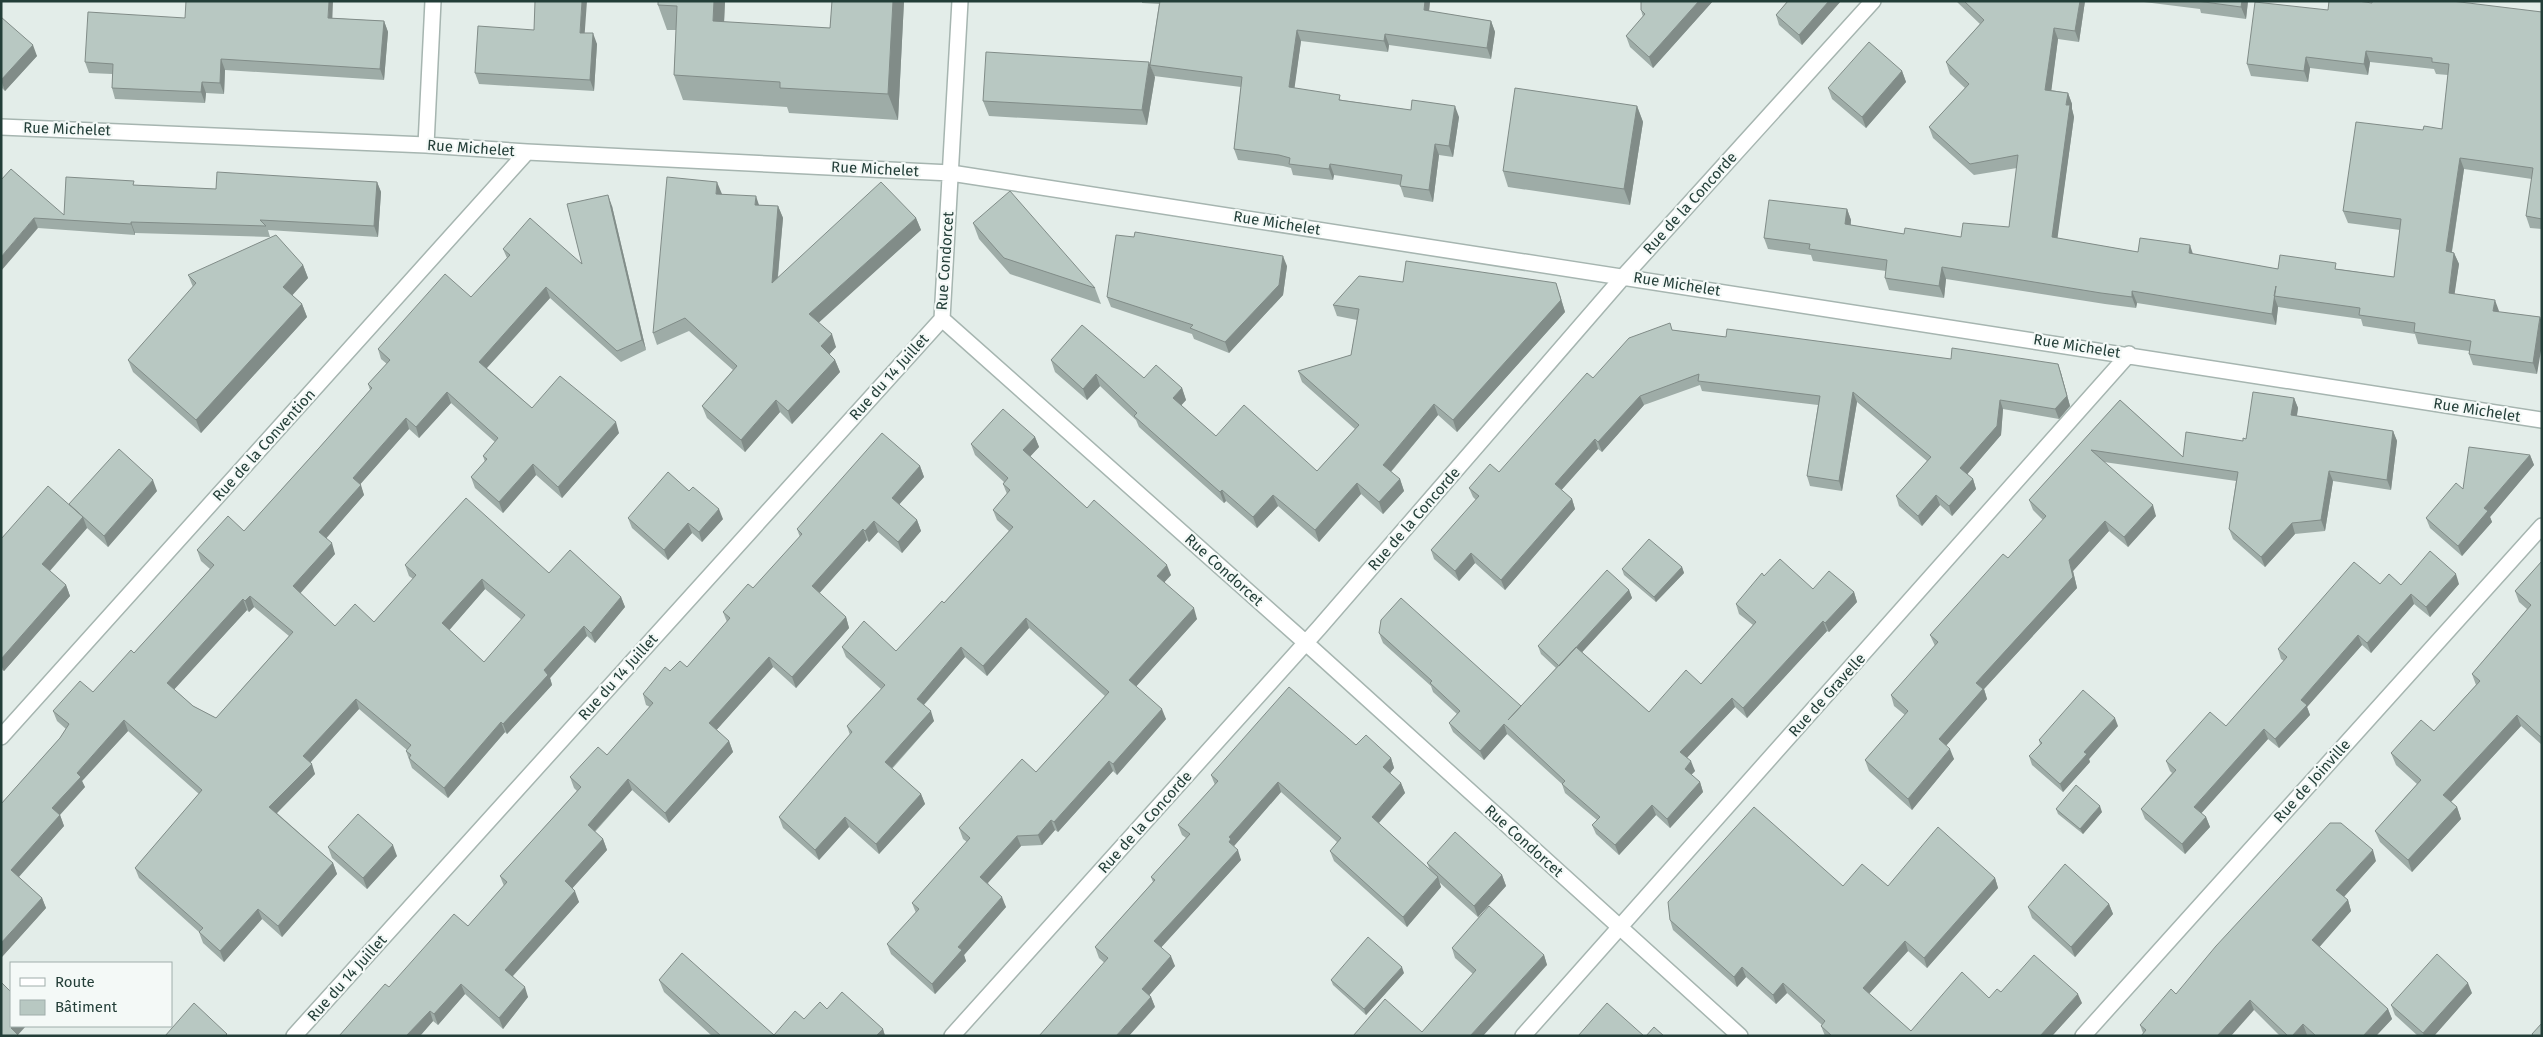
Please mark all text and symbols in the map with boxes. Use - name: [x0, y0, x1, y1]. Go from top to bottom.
- street label: Rue Michelet: [23, 118, 112, 140]
- street label: Rue Michelet: [427, 136, 516, 160]
- street label: Rue de la Concorde: [1639, 148, 1741, 258]
- street label: Rue Michelet: [831, 158, 920, 180]
- street label: Rue Michelet: [1232, 207, 1322, 239]
- street label: Rue Condorcet: [933, 210, 957, 311]
- street label: Rue Michelet: [1632, 268, 1722, 300]
- street label: Rue du 14 Juillet: [846, 330, 933, 424]
- street label: Rue Michelet: [2032, 330, 2122, 362]
- street label: Rue de la Convention: [209, 385, 319, 505]
- street label: Rue Michelet: [2432, 394, 2522, 426]
- street label: Rue de la Concorde: [1364, 464, 1464, 574]
- street label: Rue Condorcet: [1181, 530, 1267, 610]
- street label: Rue du 14 Juillet: [575, 630, 662, 724]
- street label: Rue de Gravelle: [1785, 650, 1869, 740]
- street label: Rue de Joinville: [2270, 736, 2354, 826]
- street label: Rue de la Concorde: [1094, 767, 1196, 877]
- street label: Rue Condorcet: [1481, 801, 1567, 881]
- street label: Rue du 14 Juillet: [304, 931, 391, 1025]
- legend: [10, 962, 172, 1027]
- text: Route: [55, 973, 95, 991]
- text: Bâtiment: [55, 998, 118, 1016]

